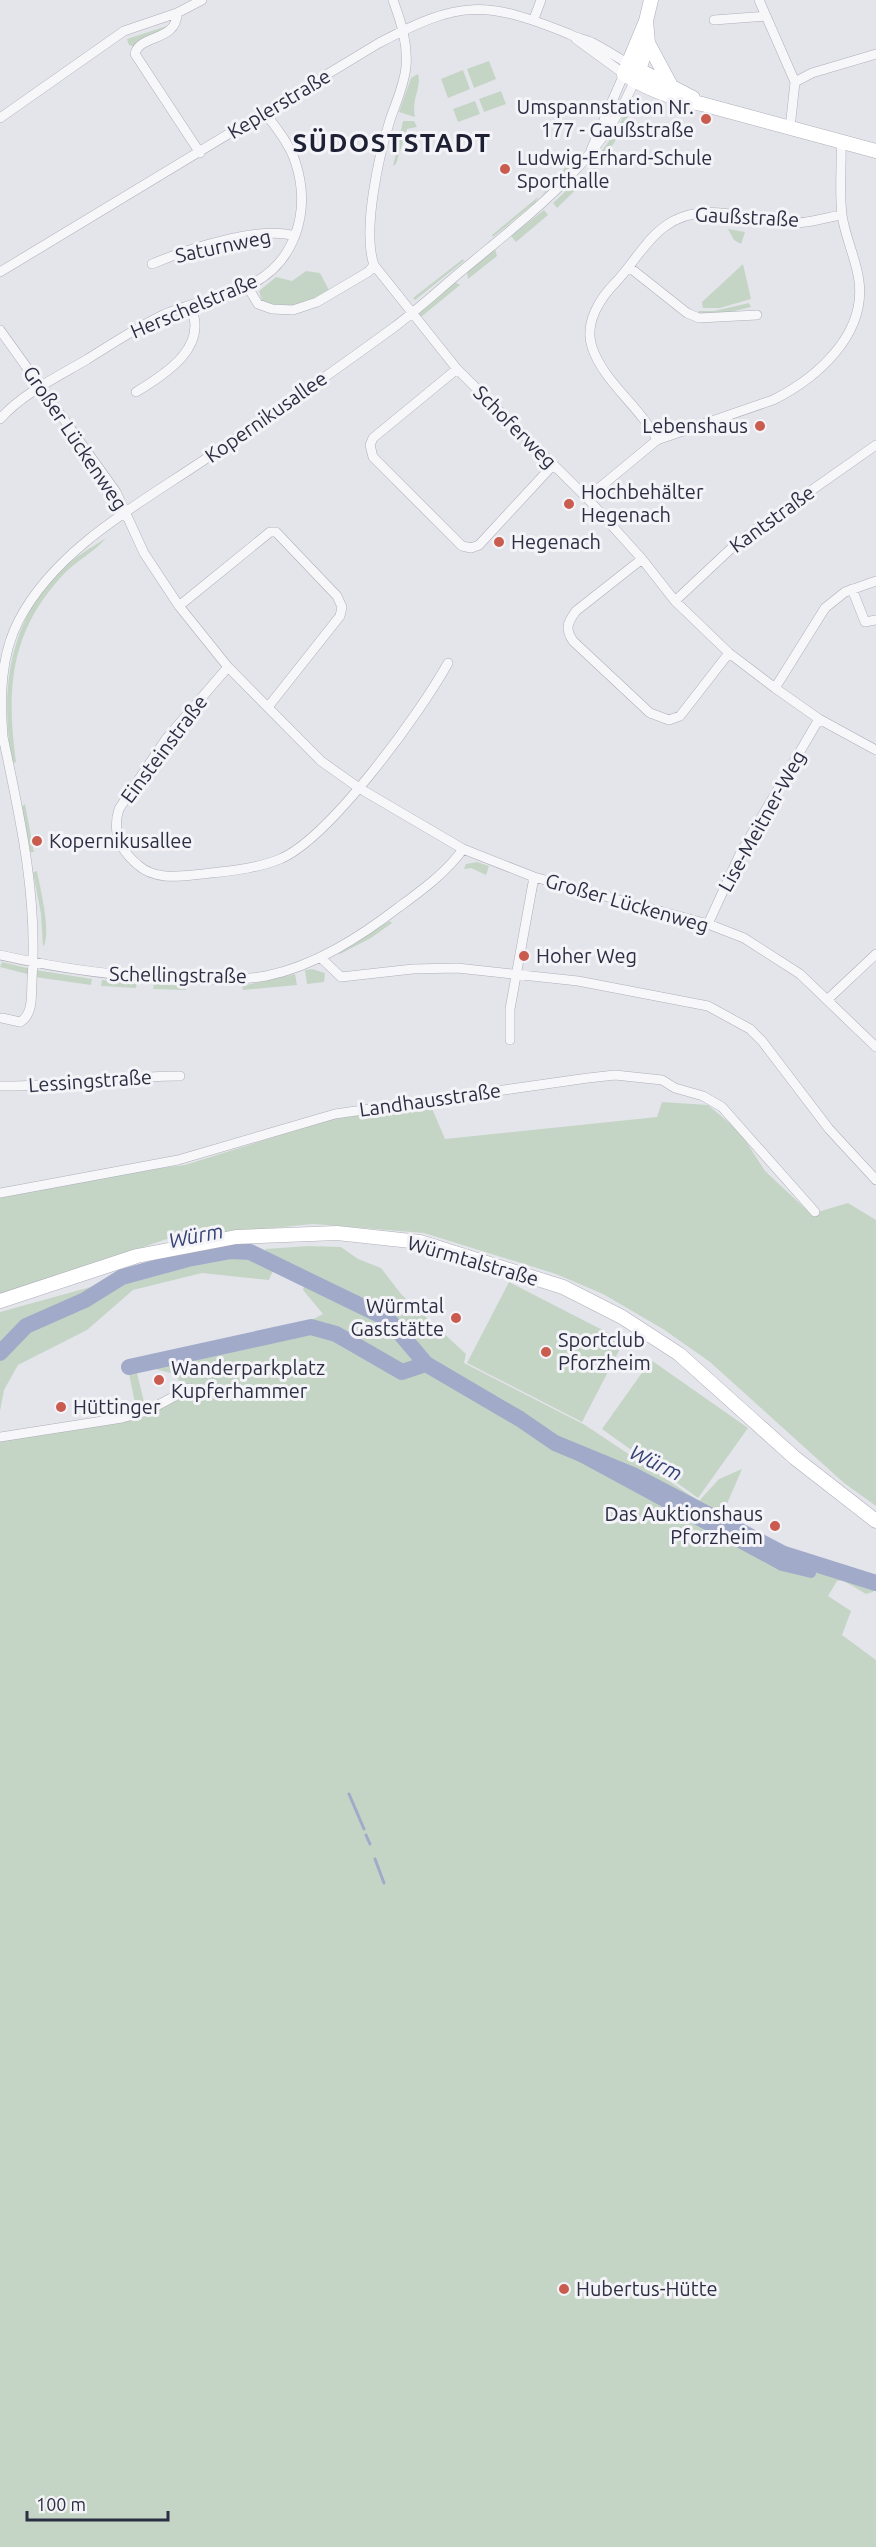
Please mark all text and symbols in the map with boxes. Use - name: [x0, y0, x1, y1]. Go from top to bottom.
- street label: Keplerstraße: [223, 64, 334, 143]
- place label: Umspannstation Nr. 177 - Gaußstraße: [517, 95, 694, 141]
- marker: Umspannstation Nr. 177 - Gaußstraße: [699, 112, 713, 126]
- district label: SÜDOSTSTADT: [292, 128, 492, 157]
- place label: Ludwig-Erhard-Schule Sporthalle: [517, 146, 712, 192]
- marker: Ludwig-Erhard-Schule Sporthalle: [498, 162, 512, 176]
- street label: Gaußstraße: [694, 202, 800, 231]
- street label: Saturnweg: [173, 224, 273, 267]
- street label: Herschelstraße: [127, 268, 261, 343]
- street label: Großer Lückenweg: [19, 361, 132, 514]
- street label: Kopernikusallee: [200, 366, 331, 467]
- street label: Schoferweg: [469, 380, 562, 473]
- place label: Lebenshaus: [642, 414, 748, 437]
- marker: Lebenshaus: [753, 419, 767, 433]
- place label: Hochbehälter Hegenach: [581, 480, 704, 526]
- street label: Kantstraße: [725, 480, 819, 557]
- marker: Hochbehälter Hegenach: [562, 497, 576, 511]
- place label: Hegenach: [511, 530, 601, 553]
- marker: Hegenach: [492, 535, 506, 549]
- street label: Einsteinstraße: [116, 690, 212, 807]
- street label: Lise-Meitner-Weg: [713, 746, 810, 895]
- place label: Kopernikusallee: [49, 829, 192, 852]
- marker: Kopernikusallee: [30, 834, 44, 848]
- street label: Großer Lückenweg: [543, 868, 711, 937]
- place label: Hoher Weg: [536, 944, 637, 967]
- marker: Hoher Weg: [517, 949, 531, 963]
- street label: Schellingstraße: [109, 962, 247, 987]
- street label: Lessingstraße: [27, 1065, 153, 1096]
- street label: Landhausstraße: [358, 1078, 502, 1121]
- water label: Würm: [166, 1218, 225, 1252]
- street label: Würmtalstraße: [405, 1231, 541, 1290]
- place label: Würmtal Gaststätte: [350, 1294, 444, 1340]
- marker: Würmtal Gaststätte: [449, 1311, 463, 1325]
- place label: Sportclub Pforzheim: [558, 1328, 651, 1374]
- marker: Sportclub Pforzheim: [539, 1345, 553, 1359]
- place label: Wanderparkplatz Kupferhammer: [171, 1356, 325, 1402]
- marker: Wanderparkplatz Kupferhammer: [152, 1373, 166, 1387]
- place label: Hüttinger: [73, 1395, 161, 1418]
- marker: Hüttinger: [54, 1400, 68, 1414]
- water label: Würm: [626, 1439, 687, 1485]
- place label: Das Auktionshaus Pforzheim: [605, 1502, 763, 1548]
- marker: Das Auktionshaus Pforzheim: [768, 1519, 782, 1533]
- place label: Hubertus-Hütte: [576, 2277, 718, 2300]
- marker: Hubertus-Hütte: [557, 2282, 571, 2296]
- scale bar: [27, 2484, 168, 2522]
- text: 100 m: [36, 2494, 86, 2514]

